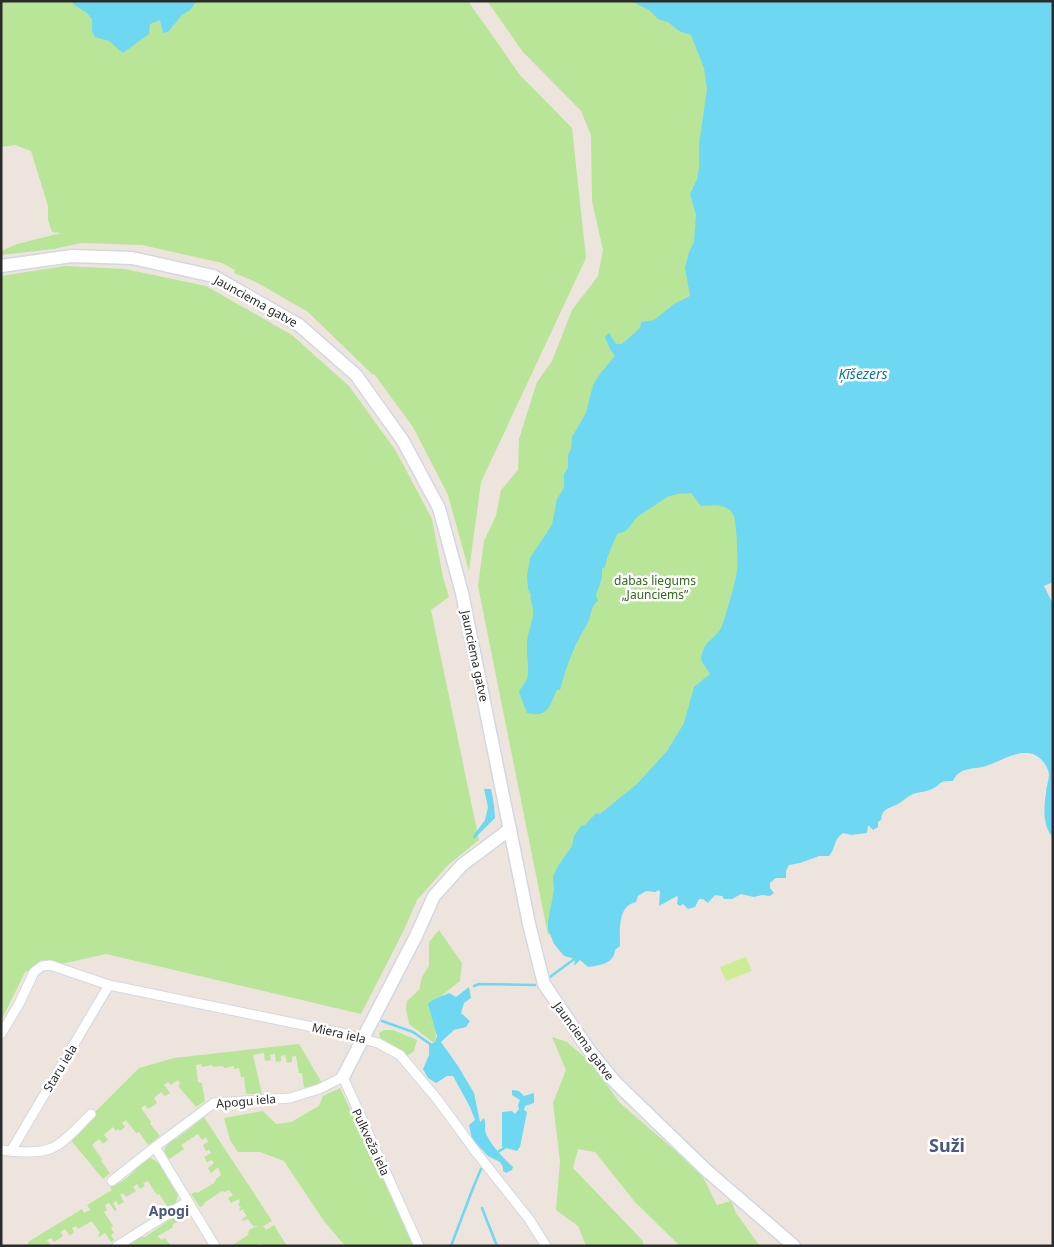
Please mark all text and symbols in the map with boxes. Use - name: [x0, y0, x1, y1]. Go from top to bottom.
- street label: Jaunciema gatve: [210, 271, 301, 331]
- water label: Ķīšezers: [838, 364, 888, 383]
- park label: dabas liegums „Jaunciems”: [614, 572, 696, 603]
- street label: Jaunciema gatve: [457, 608, 493, 703]
- street label: Jaunciema gatve: [549, 998, 618, 1084]
- street label: Miera iela: [310, 1019, 368, 1047]
- street label: Staru iela: [39, 1041, 81, 1095]
- street label: Apogu iela: [215, 1090, 277, 1112]
- street label: Pulkveža iela: [348, 1106, 394, 1178]
- district label: Suži: [929, 1133, 965, 1157]
- district label: Apogi: [149, 1201, 189, 1220]

